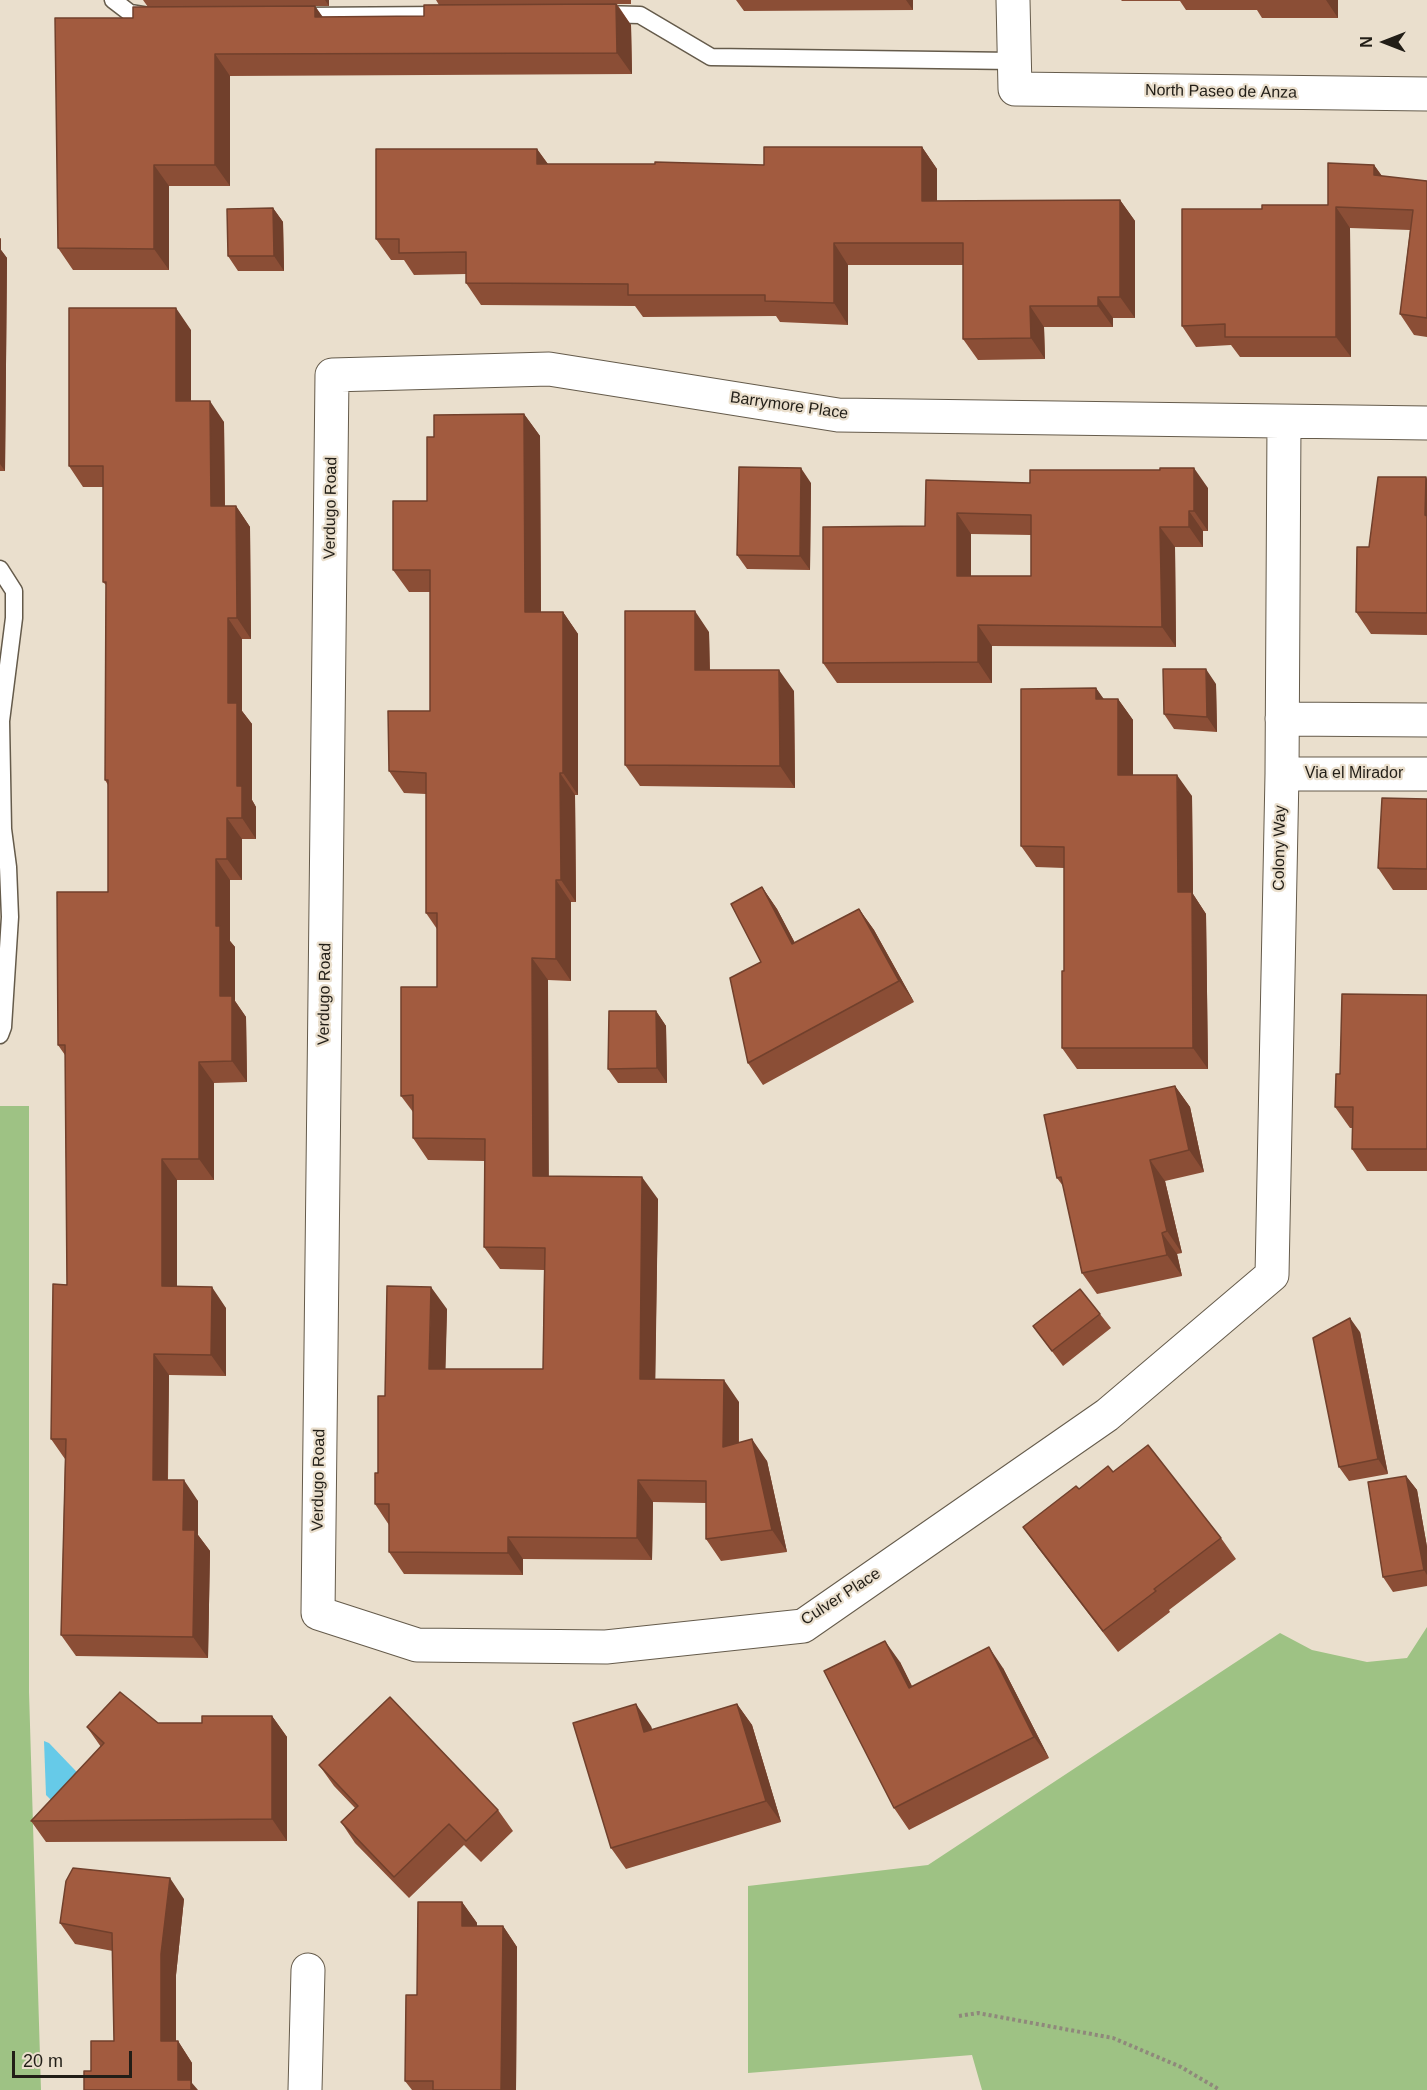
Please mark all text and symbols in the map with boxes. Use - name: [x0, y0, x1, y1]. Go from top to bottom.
- north arrow: [1355, 12, 1415, 72]
- text: N: [1358, 36, 1375, 48]
- street label: North Paseo de Anza: [1145, 81, 1297, 103]
- street label: Barrymore Place: [729, 388, 849, 424]
- street label: Verdugo Road: [321, 457, 341, 559]
- street label: Via el Mirador: [1305, 764, 1403, 784]
- street label: Colony Way: [1270, 805, 1290, 891]
- street label: Verdugo Road: [315, 943, 335, 1045]
- street label: Verdugo Road: [309, 1429, 329, 1531]
- street label: Culver Place: [798, 1564, 884, 1630]
- scale bar: [15, 2039, 135, 2077]
- text: 20 m: [23, 2051, 63, 2071]

